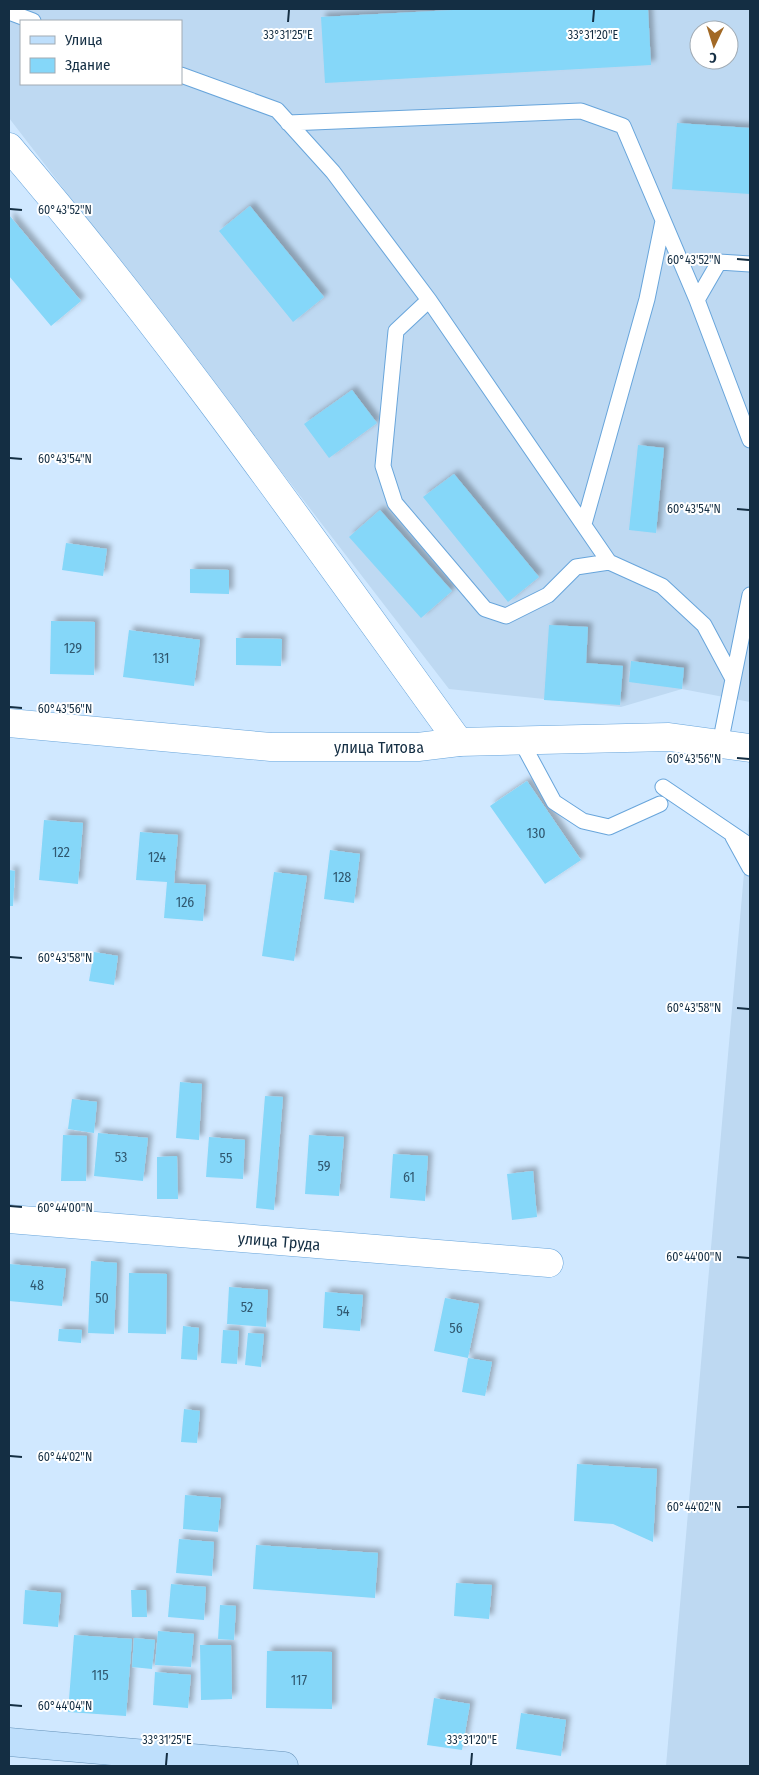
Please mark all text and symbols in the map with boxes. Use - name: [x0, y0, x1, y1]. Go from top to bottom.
- legend: [20, 20, 182, 85]
- north arrow: [689, 20, 739, 70]
- text: 33°31'25"E: [263, 28, 313, 42]
- text: 33°31'20"E: [568, 28, 618, 42]
- text: Улица: [64, 31, 103, 49]
- text: С: [708, 49, 717, 66]
- text: Здание: [65, 56, 111, 74]
- text: 60°43'52"N: [38, 203, 92, 217]
- text: 60°43'52"N: [667, 253, 721, 267]
- text: 60°43'54"N: [38, 452, 92, 466]
- text: 60°43'54"N: [667, 502, 721, 516]
- house number: 129: [64, 640, 82, 657]
- house number: 131: [153, 650, 169, 667]
- text: 60°43'56"N: [38, 702, 92, 716]
- street label: улица Титова: [334, 737, 425, 757]
- text: 60°43'56"N: [667, 752, 721, 766]
- house number: 130: [526, 825, 546, 842]
- house number: 122: [52, 844, 70, 861]
- house number: 124: [148, 849, 166, 866]
- house number: 128: [333, 869, 351, 886]
- house number: 126: [176, 894, 194, 911]
- text: 60°43'58"N: [38, 951, 92, 965]
- text: 60°43'58"N: [667, 1001, 721, 1015]
- house number: 53: [115, 1149, 127, 1166]
- house number: 55: [220, 1150, 232, 1167]
- house number: 59: [317, 1158, 331, 1175]
- house number: 61: [403, 1169, 415, 1186]
- text: 60°44'00"N: [37, 1201, 93, 1215]
- street label: улица Труда: [237, 1228, 321, 1254]
- text: 60°44'00"N: [666, 1250, 722, 1264]
- house number: 48: [30, 1277, 44, 1294]
- house number: 50: [95, 1290, 109, 1307]
- house number: 52: [241, 1299, 253, 1316]
- house number: 54: [336, 1303, 350, 1320]
- house number: 56: [449, 1320, 463, 1337]
- text: 60°44'02"N: [38, 1450, 92, 1464]
- text: 60°44'02"N: [667, 1500, 721, 1514]
- house number: 115: [91, 1667, 109, 1684]
- house number: 117: [291, 1672, 308, 1689]
- text: 60°44'04"N: [38, 1699, 92, 1713]
- text: 33°31'25"E: [142, 1733, 192, 1747]
- text: 33°31'20"E: [447, 1733, 497, 1747]

